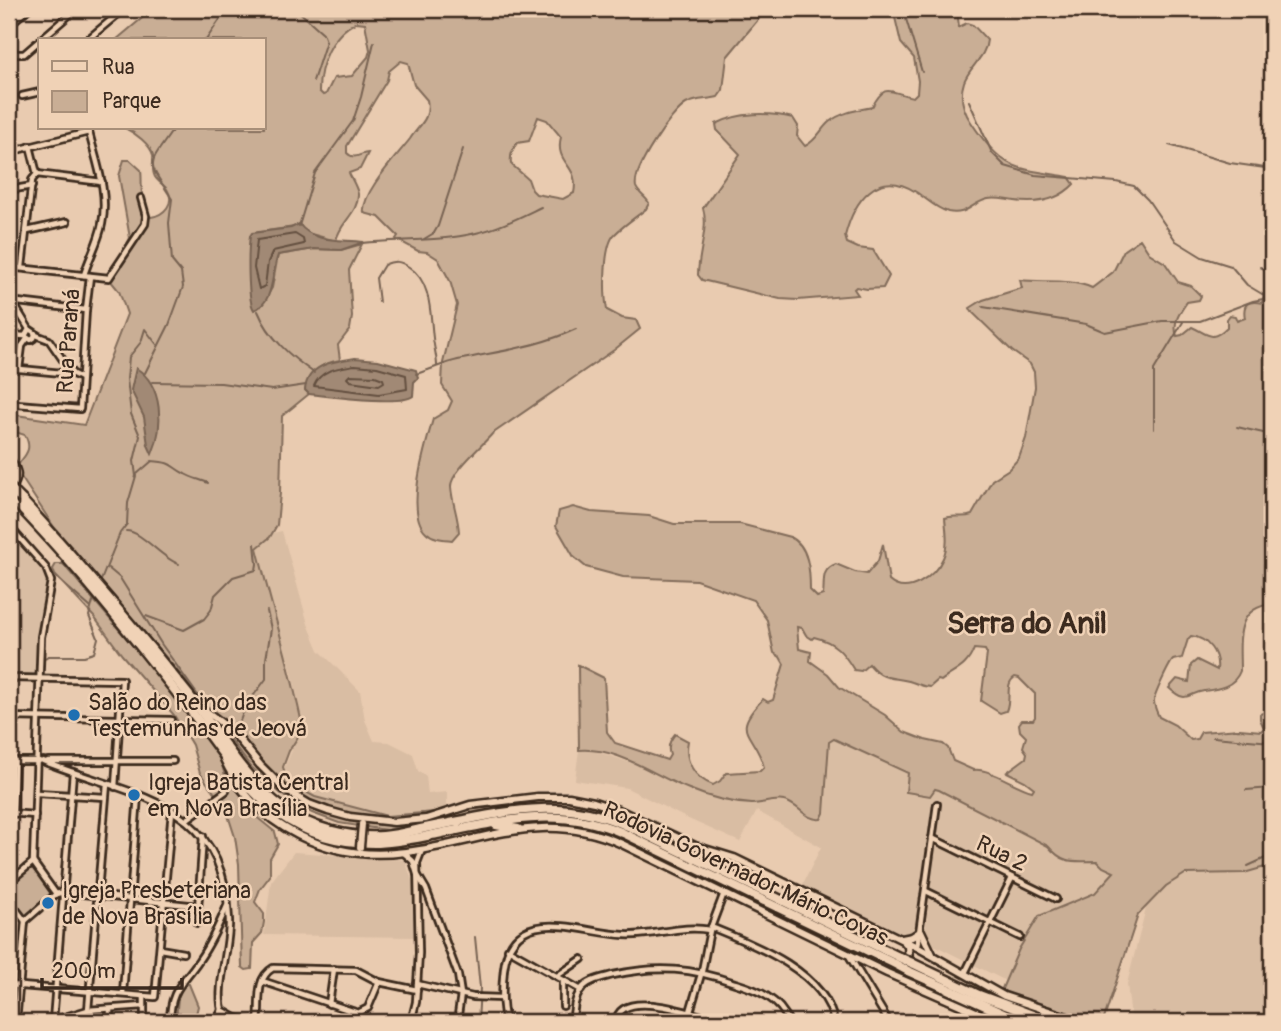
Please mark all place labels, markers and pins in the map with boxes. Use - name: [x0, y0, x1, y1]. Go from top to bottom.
- place label: Salão do Reino das Testemunhas de Jeová: [88, 688, 307, 743]
- marker: Salão do Reino das Testemunhas de Jeová: [66, 707, 82, 723]
- place label: Igreja Batista Central em Nova Brasília: [148, 768, 349, 823]
- marker: Igreja Batista Central em Nova Brasília: [126, 787, 142, 803]
- place label: Igreja Presbeteriana de Nova Brasília: [62, 876, 251, 931]
- marker: Igreja Presbeteriana de Nova Brasília: [40, 895, 56, 911]

